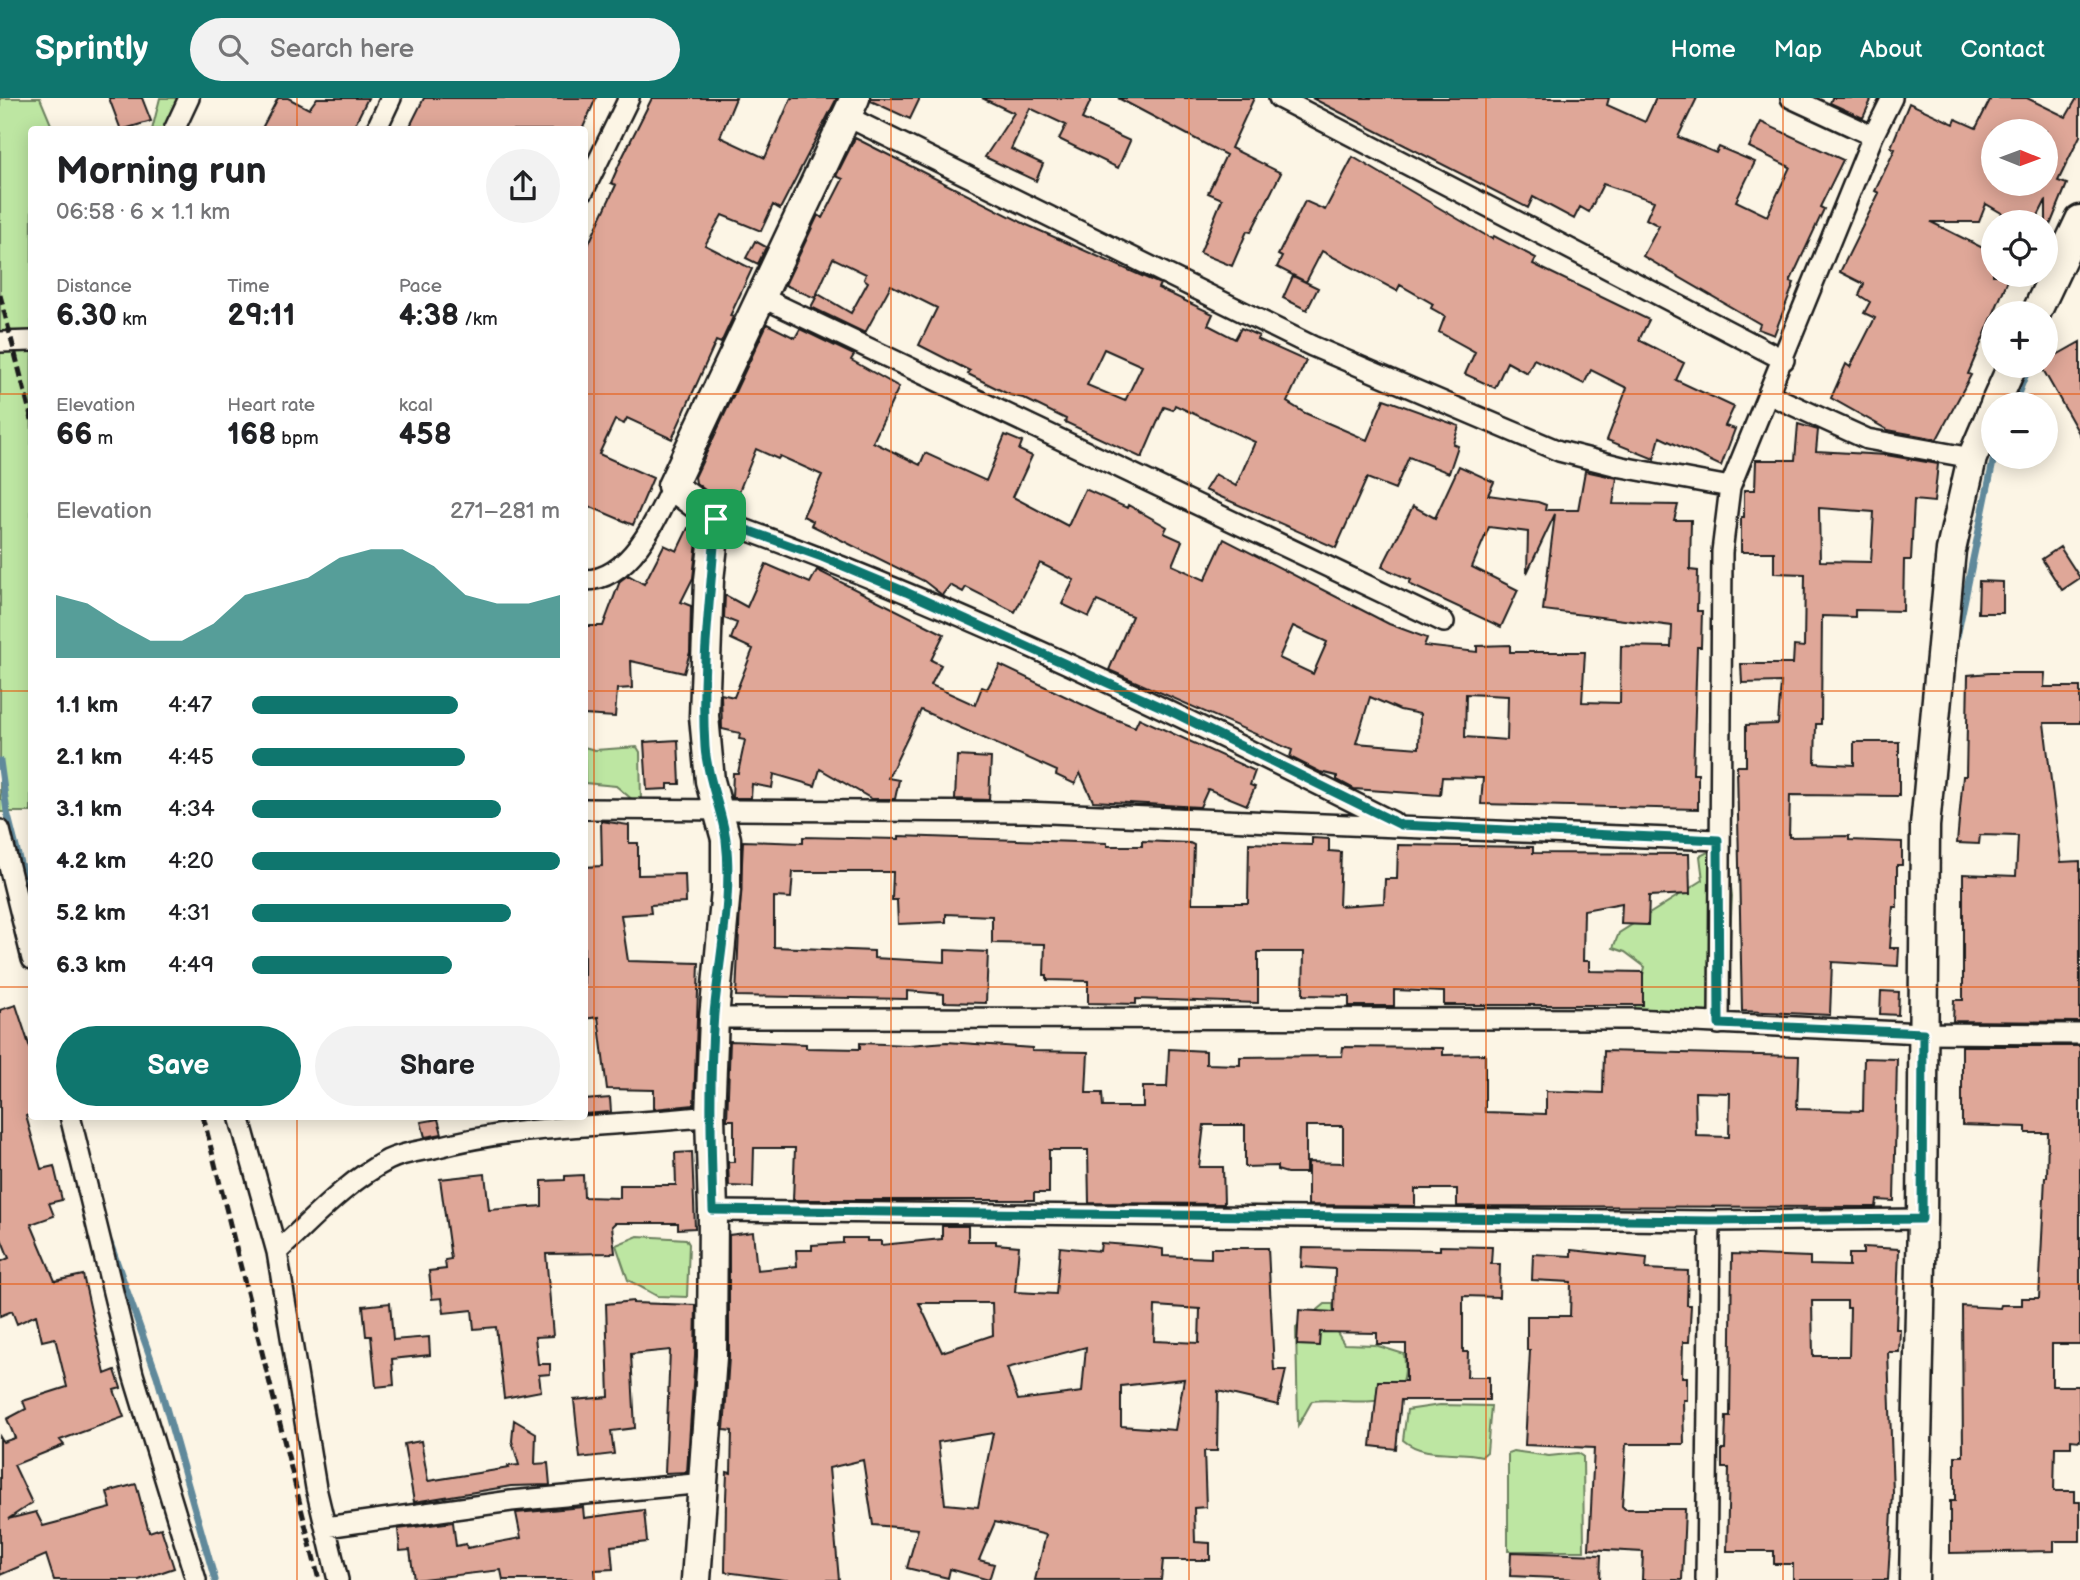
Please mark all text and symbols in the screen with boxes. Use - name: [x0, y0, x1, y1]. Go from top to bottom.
- search box: [190, 18, 680, 81]
- text: Sprintly: [35, 29, 148, 69]
- icon: search: [214, 30, 252, 68]
- text: Search here: [270, 34, 414, 65]
- text: Home: [1671, 35, 1736, 64]
- text: Map: [1774, 35, 1822, 64]
- text: About: [1860, 35, 1922, 64]
- text: Contact: [1960, 35, 2045, 64]
- north arrow: [1981, 119, 2058, 196]
- map controls: [1981, 119, 2058, 469]
- text: Morning run: [56, 149, 267, 194]
- button: share: [486, 149, 560, 223]
- text: 06:58 · 6 × 1.1 km: [56, 198, 230, 226]
- button: locate: [1981, 210, 2058, 287]
- text: Distance: [56, 275, 132, 298]
- text: Time: [227, 275, 269, 298]
- text: Pace: [399, 275, 442, 298]
- text: 6.30: [56, 298, 117, 334]
- text: 29:11: [227, 298, 295, 334]
- text: 4:38: [399, 298, 459, 334]
- button: +: [1981, 301, 2058, 378]
- text: km: [117, 308, 147, 331]
- text: /km: [459, 308, 498, 331]
- button: −: [1981, 392, 2058, 469]
- text: Elevation: [56, 394, 135, 417]
- text: Heart rate: [227, 394, 315, 417]
- text: kcal: [399, 394, 433, 417]
- text: 66: [56, 417, 92, 453]
- text: 168: [227, 417, 276, 453]
- text: 458: [399, 417, 452, 453]
- text: m: [92, 427, 113, 450]
- text: bpm: [276, 427, 319, 450]
- pin: [686, 489, 746, 549]
- text: Elevation: [56, 497, 152, 525]
- text: 271–281 m: [450, 497, 560, 525]
- icon: arrive: [697, 500, 735, 538]
- text: 1.1 km: [56, 691, 118, 719]
- text: 4:47: [168, 691, 212, 719]
- text: 2.1 km: [56, 743, 122, 771]
- text: 4:45: [168, 743, 214, 771]
- text: 3.1 km: [56, 795, 122, 823]
- text: 4:34: [168, 795, 215, 823]
- text: 4.2 km: [56, 847, 126, 875]
- text: 4:20: [168, 847, 214, 875]
- text: 5.2 km: [56, 899, 126, 927]
- text: 4:31: [168, 899, 210, 927]
- text: 6.3 km: [56, 951, 126, 979]
- text: 4:49: [168, 951, 214, 979]
- button: Save: [56, 1026, 301, 1106]
- button: Share: [315, 1026, 560, 1106]

